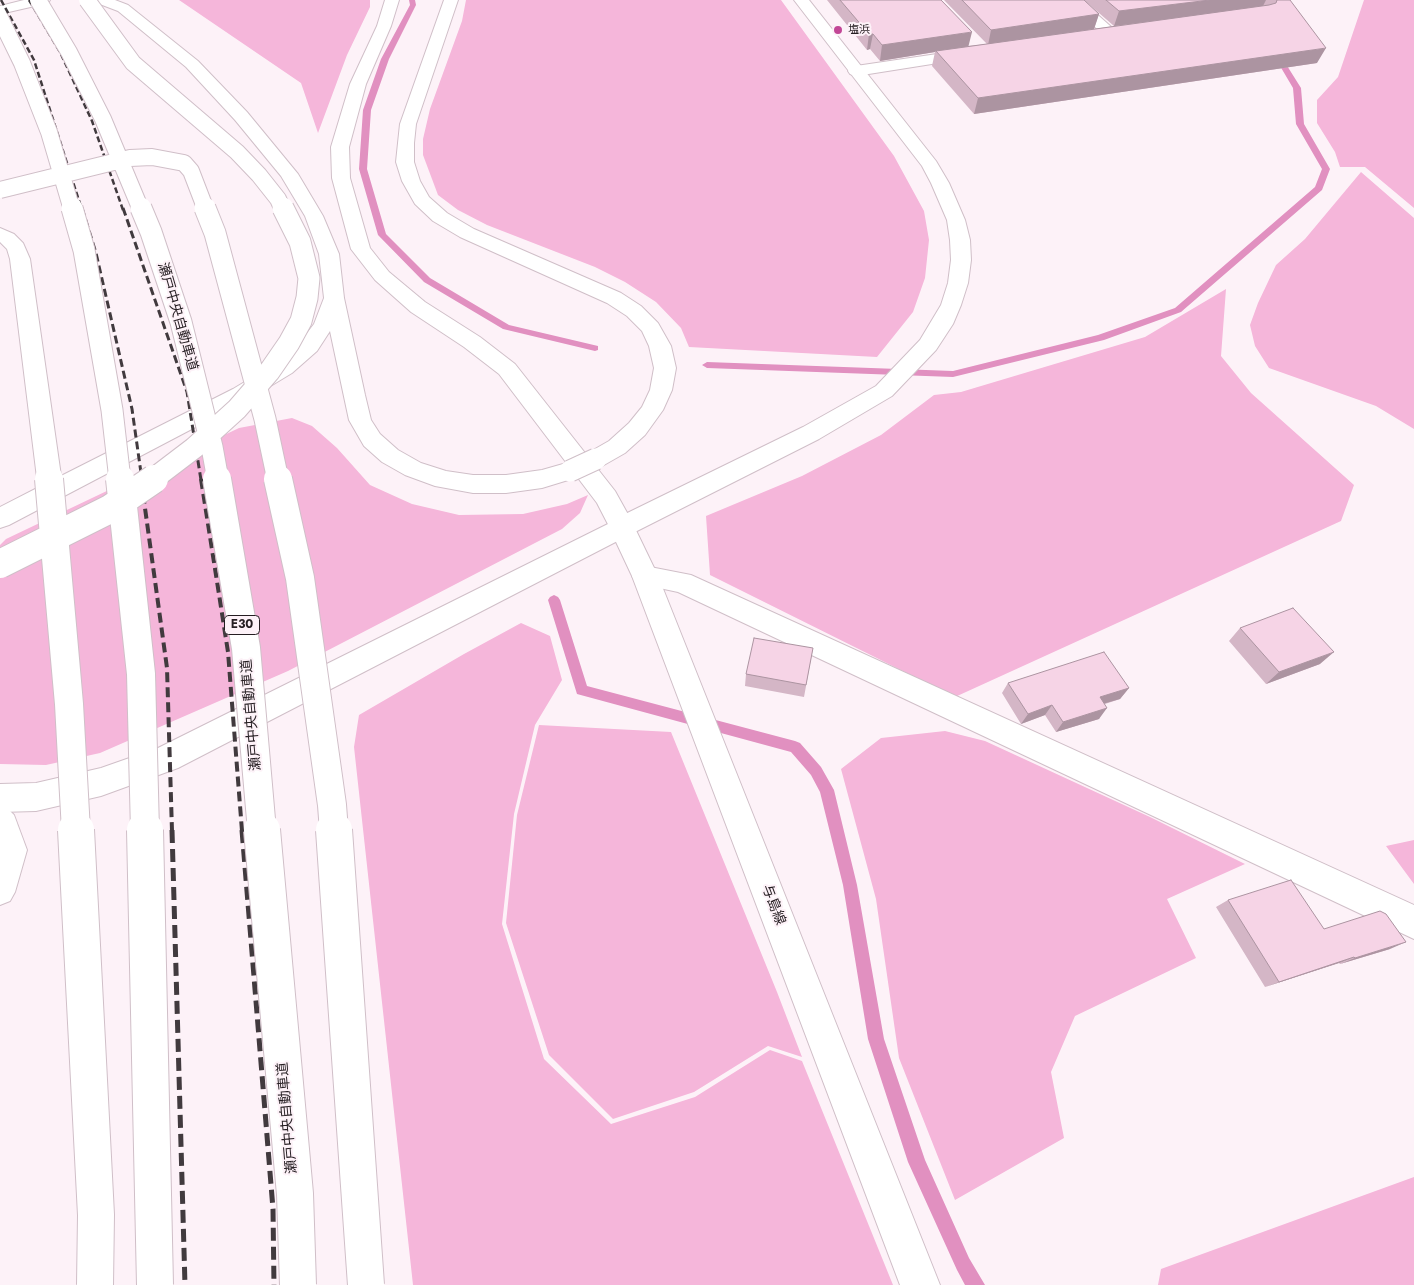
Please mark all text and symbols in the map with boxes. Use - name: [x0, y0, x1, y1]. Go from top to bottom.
- place label: 塩浜: [848, 23, 870, 37]
- marker: 塩浜: [832, 24, 844, 36]
- street label: 瀬戸中央自動車道: [153, 261, 201, 373]
- road number: E30: [224, 616, 260, 634]
- street label: 瀬戸中央自動車道: [239, 658, 265, 772]
- street label: 与島線: [758, 882, 788, 928]
- street label: 瀬戸中央自動車道: [275, 1061, 301, 1175]

